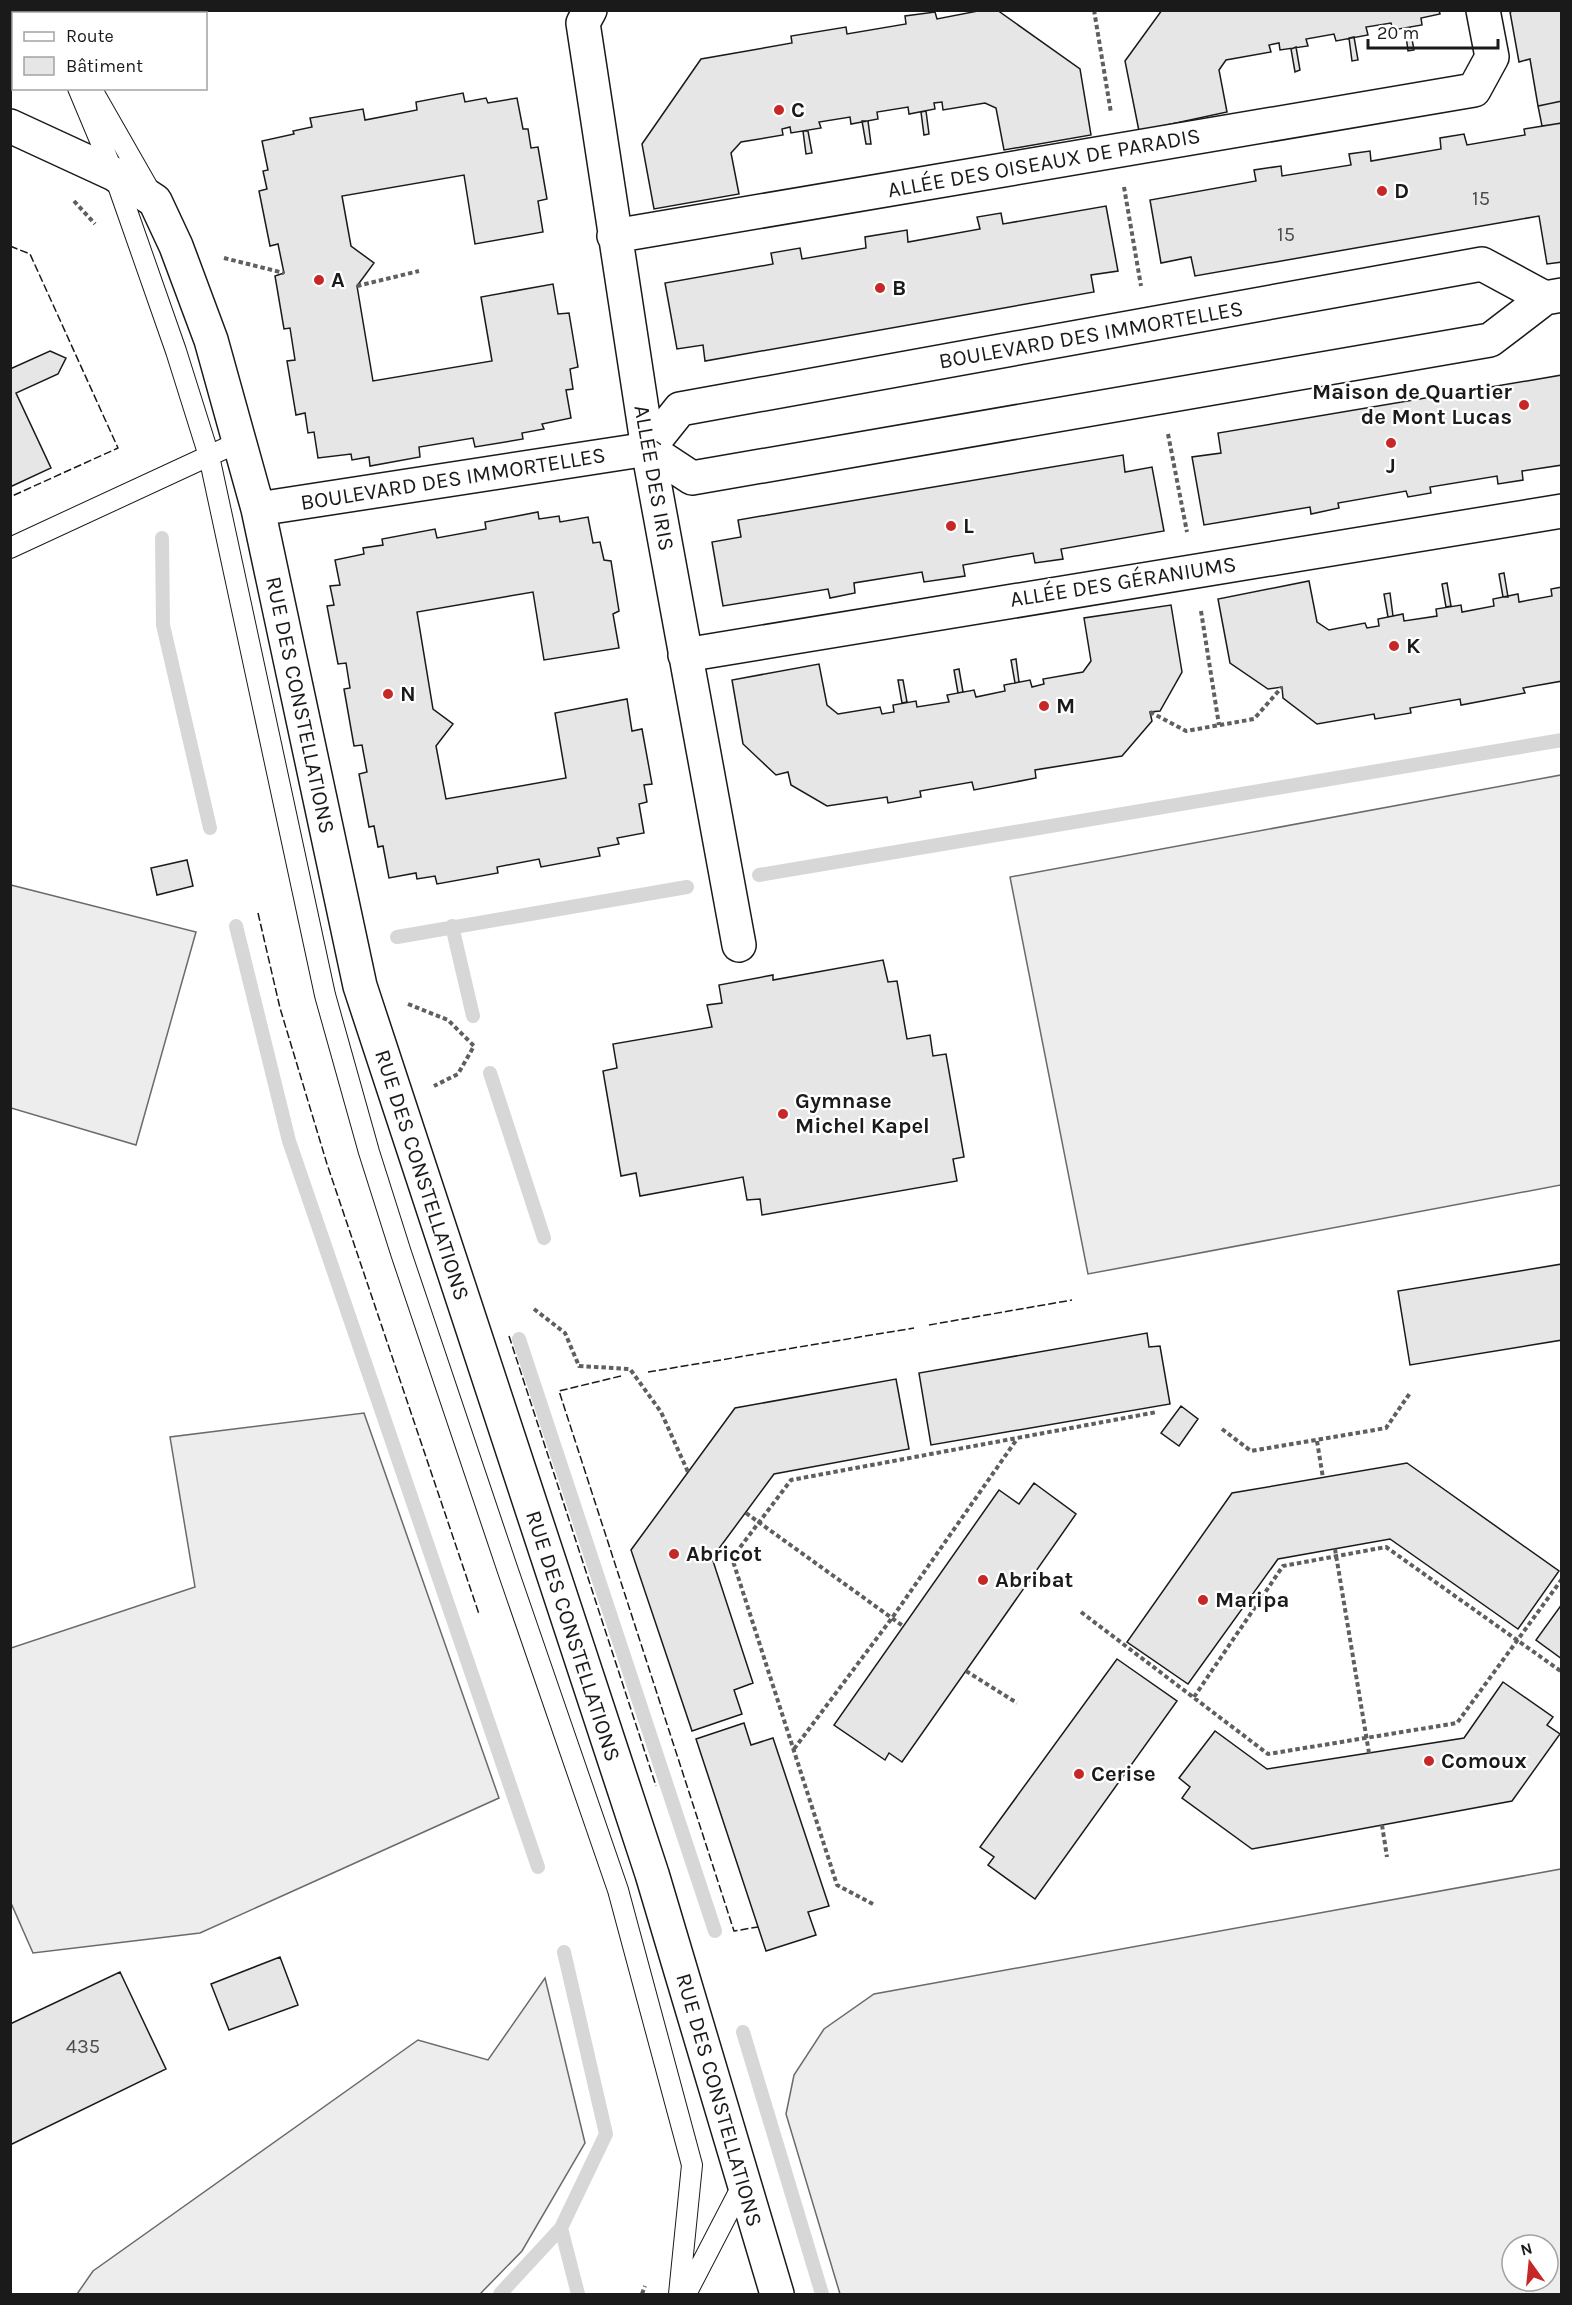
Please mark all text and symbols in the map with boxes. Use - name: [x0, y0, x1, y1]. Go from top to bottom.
- legend: [12, 12, 207, 90]
- scale bar: [1368, 12, 1498, 50]
- text: 20 m: [1377, 22, 1419, 44]
- text: Route: [66, 25, 114, 47]
- text: Bâtiment: [66, 55, 143, 77]
- place label: C: [791, 97, 805, 123]
- marker: C: [772, 103, 786, 117]
- street label: ALLÉE DES OISEAUX DE PARADIS: [885, 122, 1202, 203]
- place label: D: [1394, 178, 1409, 204]
- marker: D: [1375, 184, 1389, 198]
- house number: 15: [1472, 187, 1490, 210]
- house number: 15: [1277, 223, 1295, 246]
- place label: A: [331, 267, 345, 293]
- marker: A: [312, 273, 326, 287]
- place label: B: [892, 275, 906, 301]
- marker: B: [873, 281, 887, 295]
- street label: BOULEVARD DES IMMORTELLES: [937, 295, 1245, 375]
- place label: Maison de Quartier de Mont Lucas: [1312, 379, 1512, 430]
- marker: Maison de Quartier de Mont Lucas: [1517, 398, 1531, 412]
- street label: ALLÉE DES IRIS: [628, 403, 681, 553]
- marker: J: [1384, 436, 1398, 450]
- street label: BOULEVARD DES IMMORTELLES: [299, 442, 607, 516]
- place label: J: [1386, 453, 1396, 479]
- place label: L: [963, 513, 974, 539]
- marker: L: [944, 519, 958, 533]
- street label: ALLÉE DES GÉRANIUMS: [1008, 550, 1238, 613]
- street label: RUE DES CONSTELLATIONS: [260, 574, 340, 836]
- place label: K: [1406, 633, 1421, 659]
- marker: K: [1387, 639, 1401, 653]
- place label: N: [400, 681, 416, 707]
- marker: N: [381, 687, 395, 701]
- place label: M: [1056, 693, 1075, 719]
- marker: M: [1037, 699, 1051, 713]
- street label: RUE DES CONSTELLATIONS: [369, 1046, 475, 1304]
- place label: Gymnase Michel Kapel: [795, 1088, 930, 1139]
- marker: Gymnase Michel Kapel: [776, 1107, 790, 1121]
- street label: RUE DES CONSTELLATIONS: [520, 1507, 626, 1765]
- place label: Abricot: [686, 1541, 762, 1567]
- marker: Abricot: [667, 1547, 681, 1561]
- place label: Abribat: [995, 1567, 1073, 1593]
- marker: Abribat: [976, 1573, 990, 1587]
- place label: Maripa: [1215, 1587, 1289, 1613]
- marker: Maripa: [1196, 1593, 1210, 1607]
- place label: Comoux: [1441, 1748, 1527, 1774]
- marker: Comoux: [1422, 1754, 1436, 1768]
- place label: Cerise: [1091, 1761, 1156, 1787]
- marker: Cerise: [1072, 1767, 1086, 1781]
- street label: RUE DES CONSTELLATIONS: [670, 1970, 768, 2230]
- house number: 435: [66, 2035, 100, 2058]
- north arrow: [1500, 2233, 1560, 2293]
- text: N: [1518, 2238, 1534, 2260]

